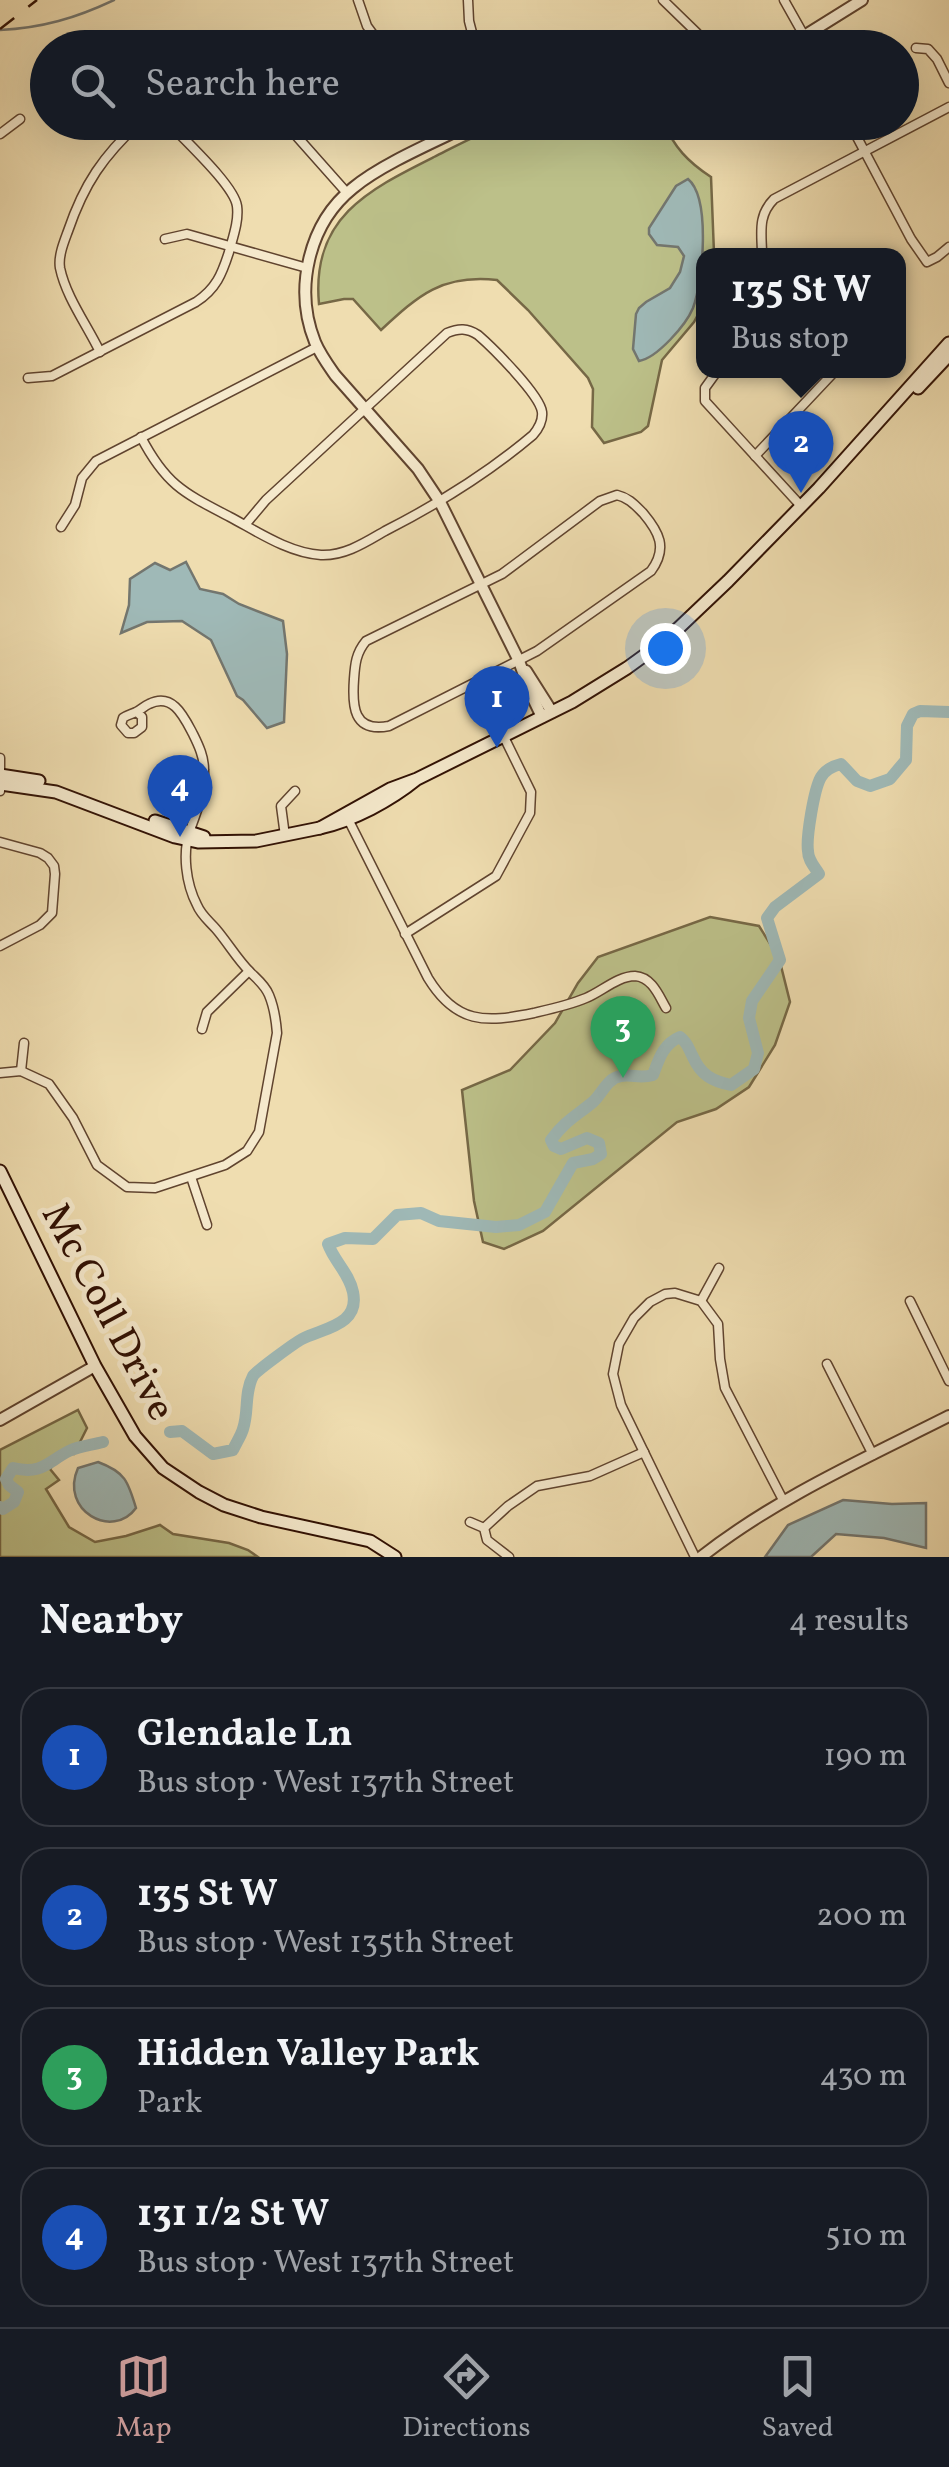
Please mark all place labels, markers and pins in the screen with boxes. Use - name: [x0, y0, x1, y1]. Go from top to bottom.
- pin: 2: [768, 410, 834, 493]
- pin: 1: [464, 666, 530, 748]
- pin: 4: [148, 754, 212, 837]
- pin: 3: [590, 996, 656, 1078]

